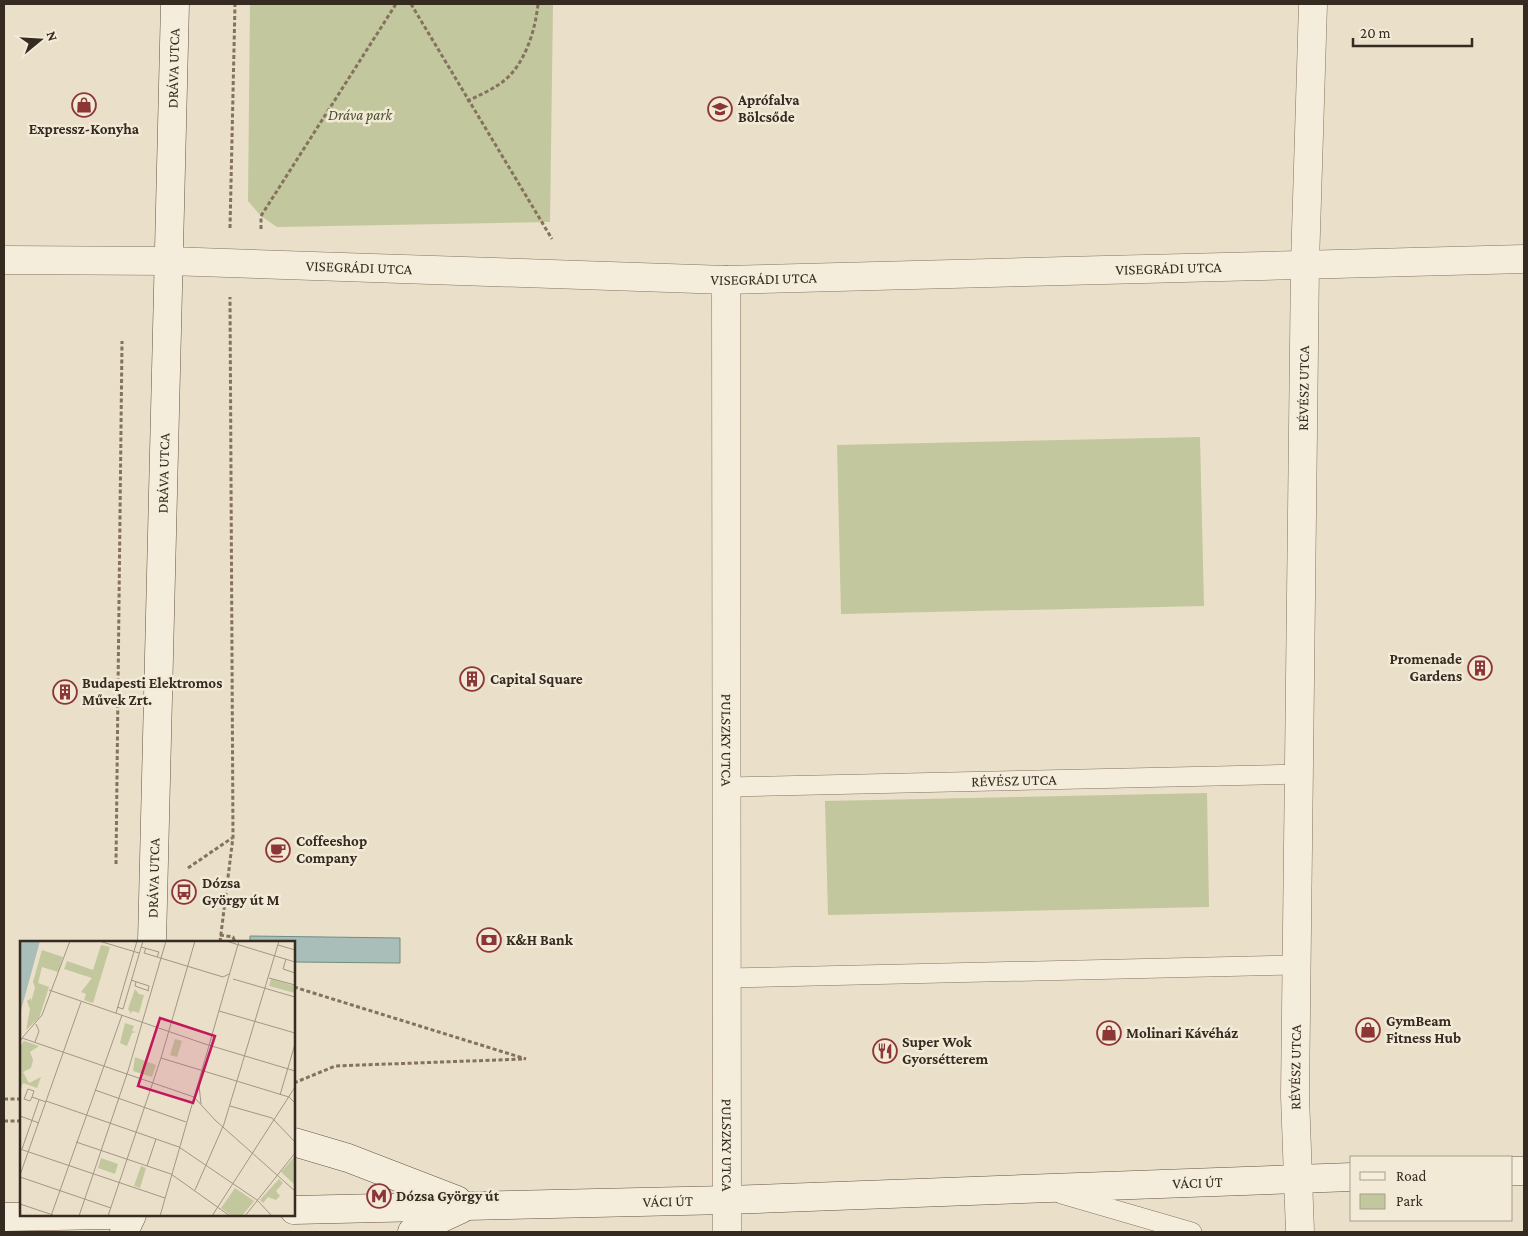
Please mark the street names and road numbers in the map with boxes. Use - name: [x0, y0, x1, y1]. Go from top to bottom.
- street label: DRÁVA UTCA: [164, 27, 182, 109]
- street label: VISEGRÁDI UTCA: [305, 258, 413, 277]
- street label: VISEGRÁDI UTCA: [1115, 259, 1222, 278]
- street label: VISEGRÁDI UTCA: [710, 270, 818, 288]
- street label: RÉVÉSZ UTCA: [1295, 345, 1312, 431]
- street label: DRÁVA UTCA: [155, 432, 172, 514]
- street label: PULSZKY UTCA: [718, 693, 735, 787]
- street label: RÉVÉSZ UTCA: [971, 772, 1057, 789]
- street label: DRÁVA UTCA: [145, 837, 163, 918]
- street label: RÉVÉSZ UTCA: [1287, 1024, 1304, 1110]
- street label: PULSZKY UTCA: [719, 1098, 735, 1192]
- street label: VÁCI ÚT: [1172, 1174, 1223, 1192]
- street label: VÁCI ÚT: [642, 1193, 693, 1210]

